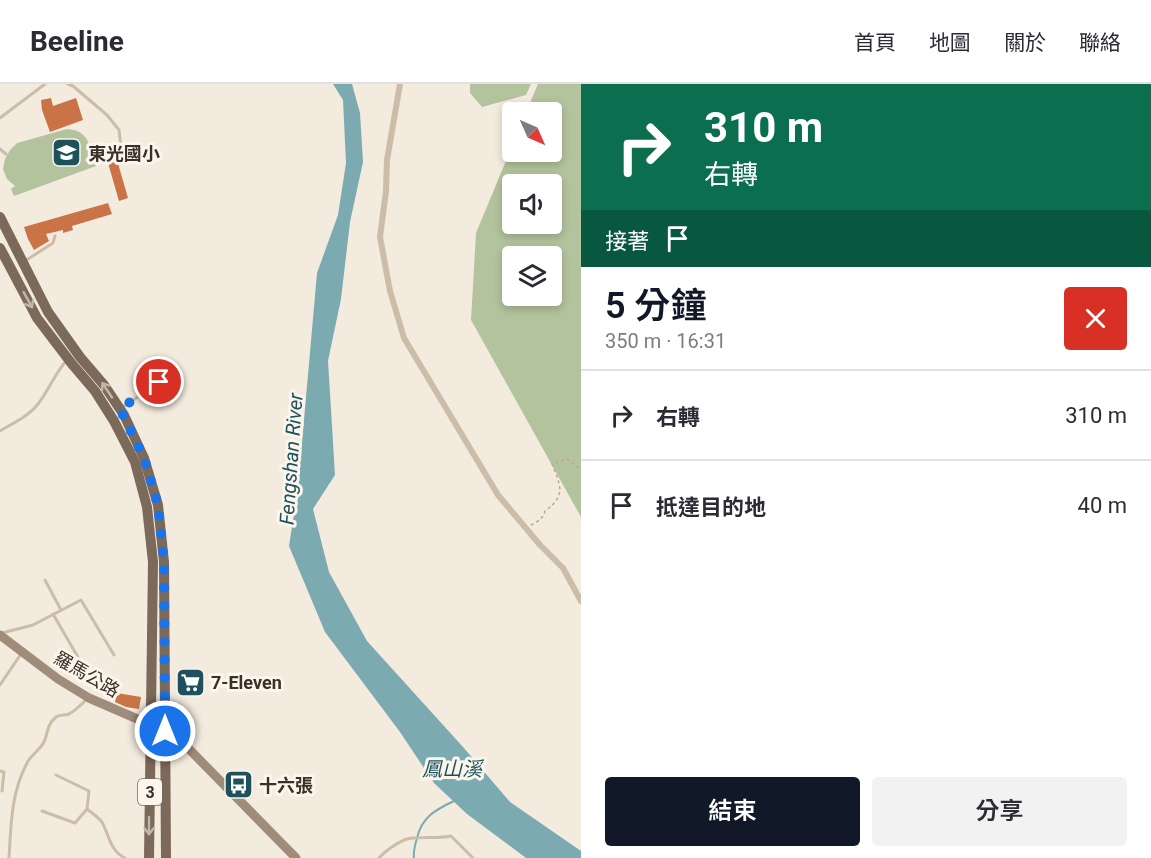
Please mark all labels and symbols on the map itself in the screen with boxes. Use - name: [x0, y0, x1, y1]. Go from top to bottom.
- north arrow: [502, 102, 562, 162]
- school or university icon: 東光國小: [51, 137, 83, 169]
- place label: 東光國小: [88, 143, 160, 164]
- one-way arrow: [22, 291, 34, 308]
- pin: [133, 356, 184, 407]
- one-way arrow: [101, 382, 114, 399]
- water label: Fengshan River: [274, 391, 308, 526]
- street label: 羅馬公路: [51, 647, 123, 701]
- supermarket icon: 7-Eleven: [174, 666, 206, 698]
- place label: 7-Eleven: [211, 672, 282, 693]
- position arrow: [133, 699, 197, 763]
- water label: 鳳山溪: [422, 757, 485, 781]
- bus stop icon: 十六張: [222, 769, 254, 801]
- place label: 十六張: [259, 775, 313, 796]
- road number: 3: [138, 779, 162, 805]
- one-way arrow: [143, 816, 155, 836]

